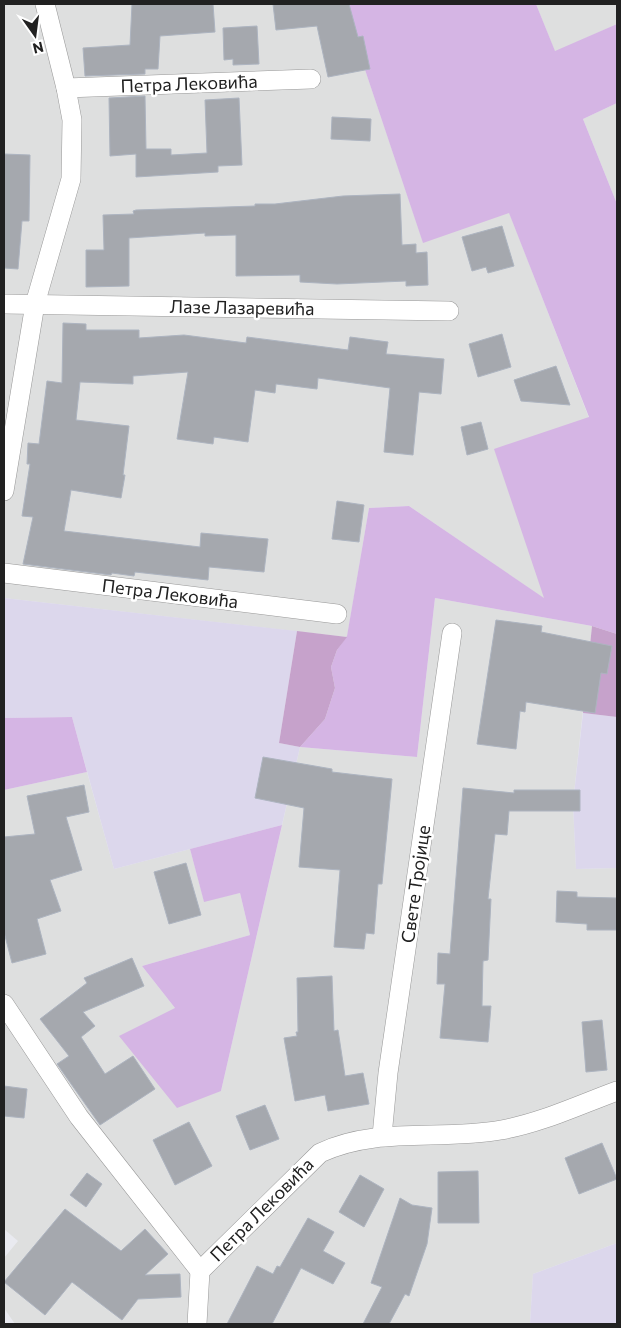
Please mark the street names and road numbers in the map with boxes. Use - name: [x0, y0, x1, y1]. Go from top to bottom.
- street label: Петра Лековића: [120, 70, 258, 96]
- street label: Лазе Лазаревића: [169, 295, 315, 319]
- street label: Петра Лековића: [101, 574, 240, 612]
- street label: Свете Тројице: [396, 823, 434, 944]
- street label: Петра Лековића: [205, 1153, 318, 1266]

